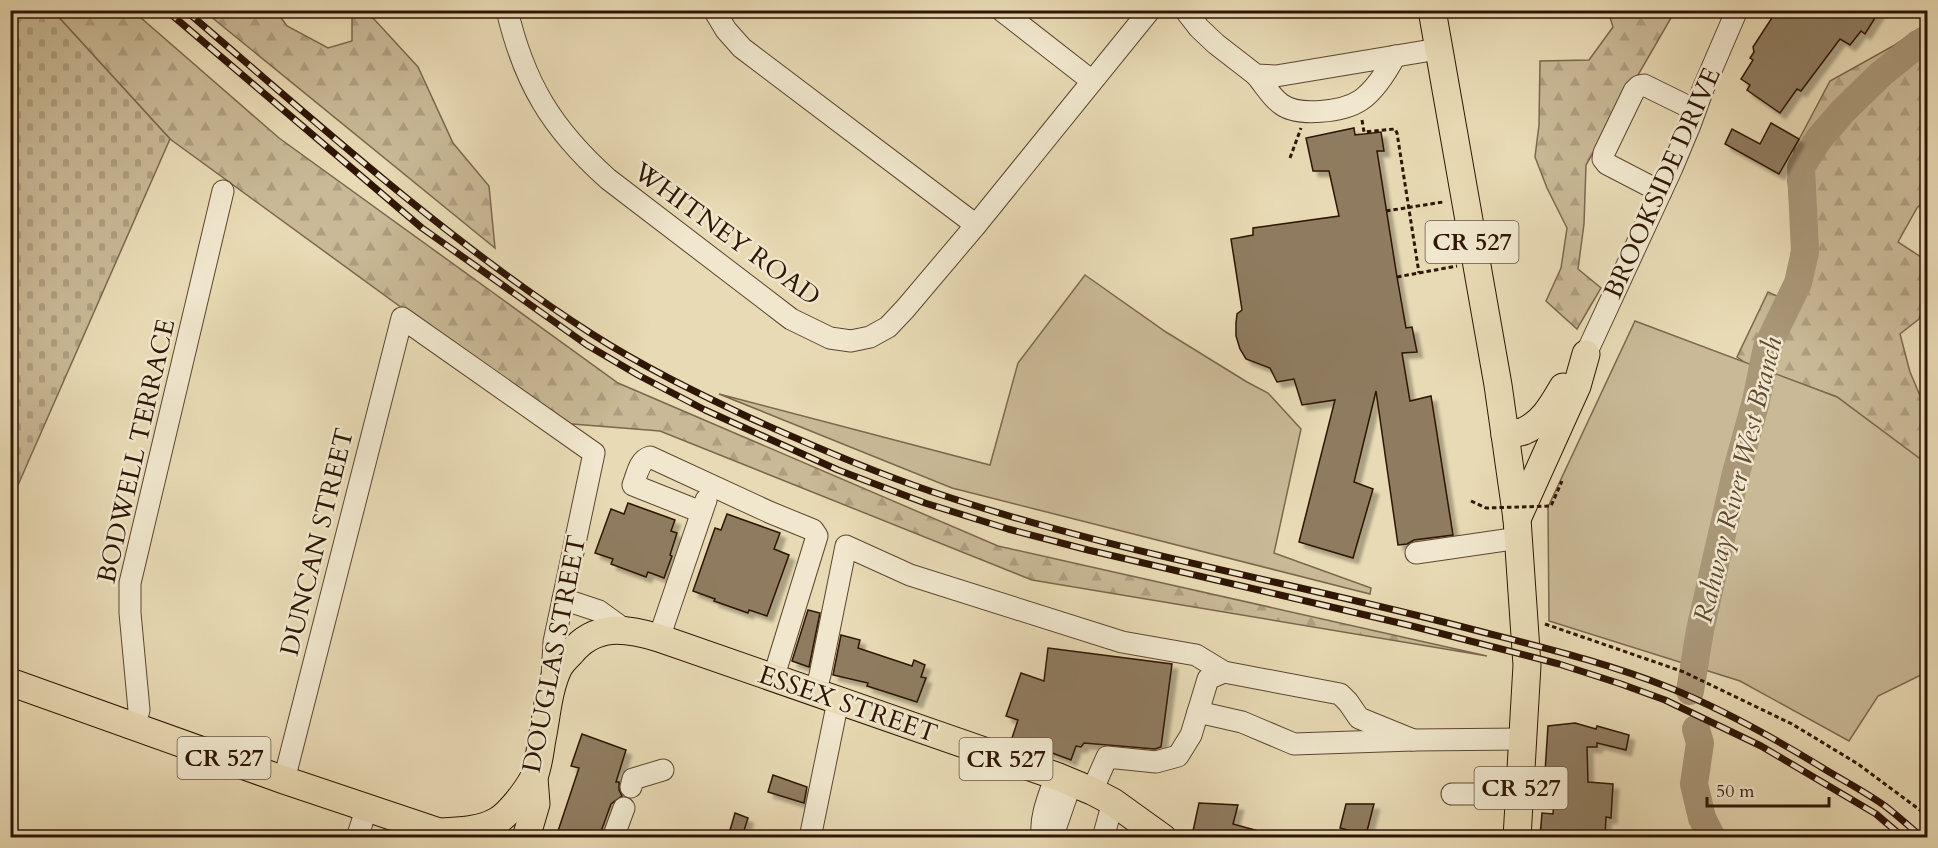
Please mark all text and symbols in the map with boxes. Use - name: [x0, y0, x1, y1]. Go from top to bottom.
- street label: BROOKSIDE DRIVE: [1595, 62, 1729, 304]
- street label: WHITNEY ROAD: [626, 154, 828, 314]
- road number: CR 527: [1426, 221, 1518, 263]
- street label: BODWELL TERRACE: [89, 316, 183, 586]
- water label: Rahway River West Branch: [1685, 333, 1791, 627]
- street label: DUNCAN STREET: [272, 425, 362, 659]
- street label: DOUGLAS STREET: [514, 532, 594, 776]
- street label: ESSEX STREET: [754, 657, 942, 751]
- road number: CR 527: [178, 737, 270, 779]
- road number: CR 527: [960, 738, 1052, 780]
- road number: CR 527: [1474, 767, 1568, 809]
- scale bar: [1707, 770, 1828, 808]
- text: 50 m: [1716, 779, 1755, 804]

